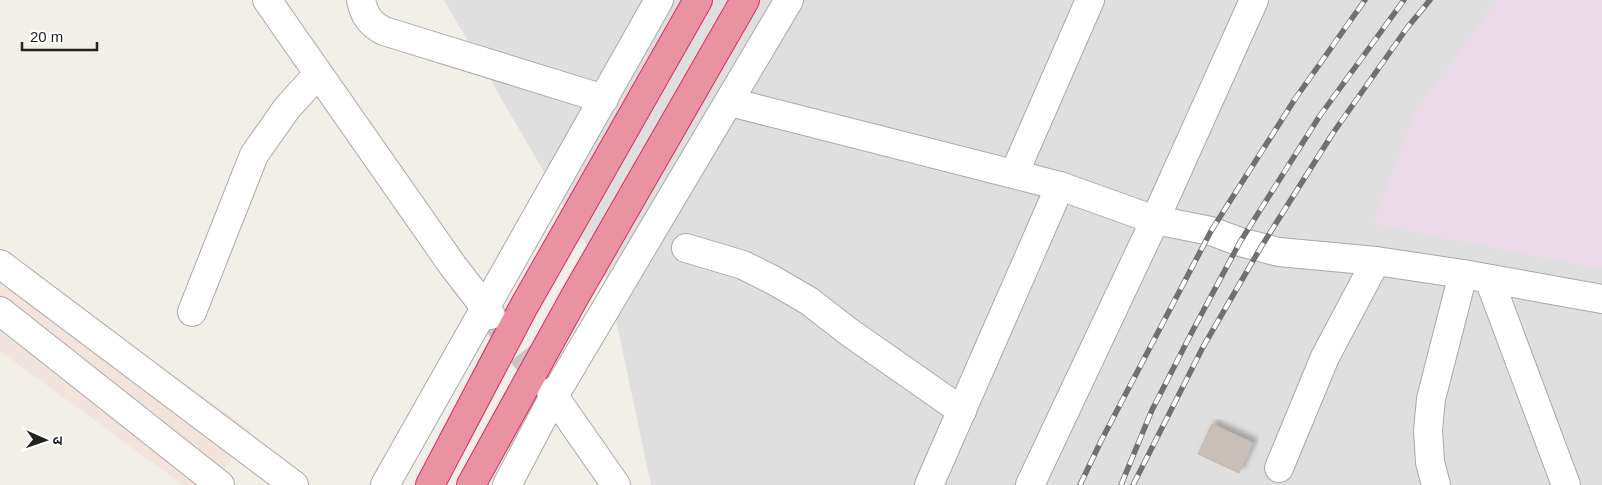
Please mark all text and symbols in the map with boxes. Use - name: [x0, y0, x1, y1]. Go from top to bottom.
- scale bar: [22, 20, 98, 52]
- text: 20 m: [30, 28, 63, 45]
- north arrow: [20, 415, 70, 465]
- text: उ: [50, 436, 66, 446]

